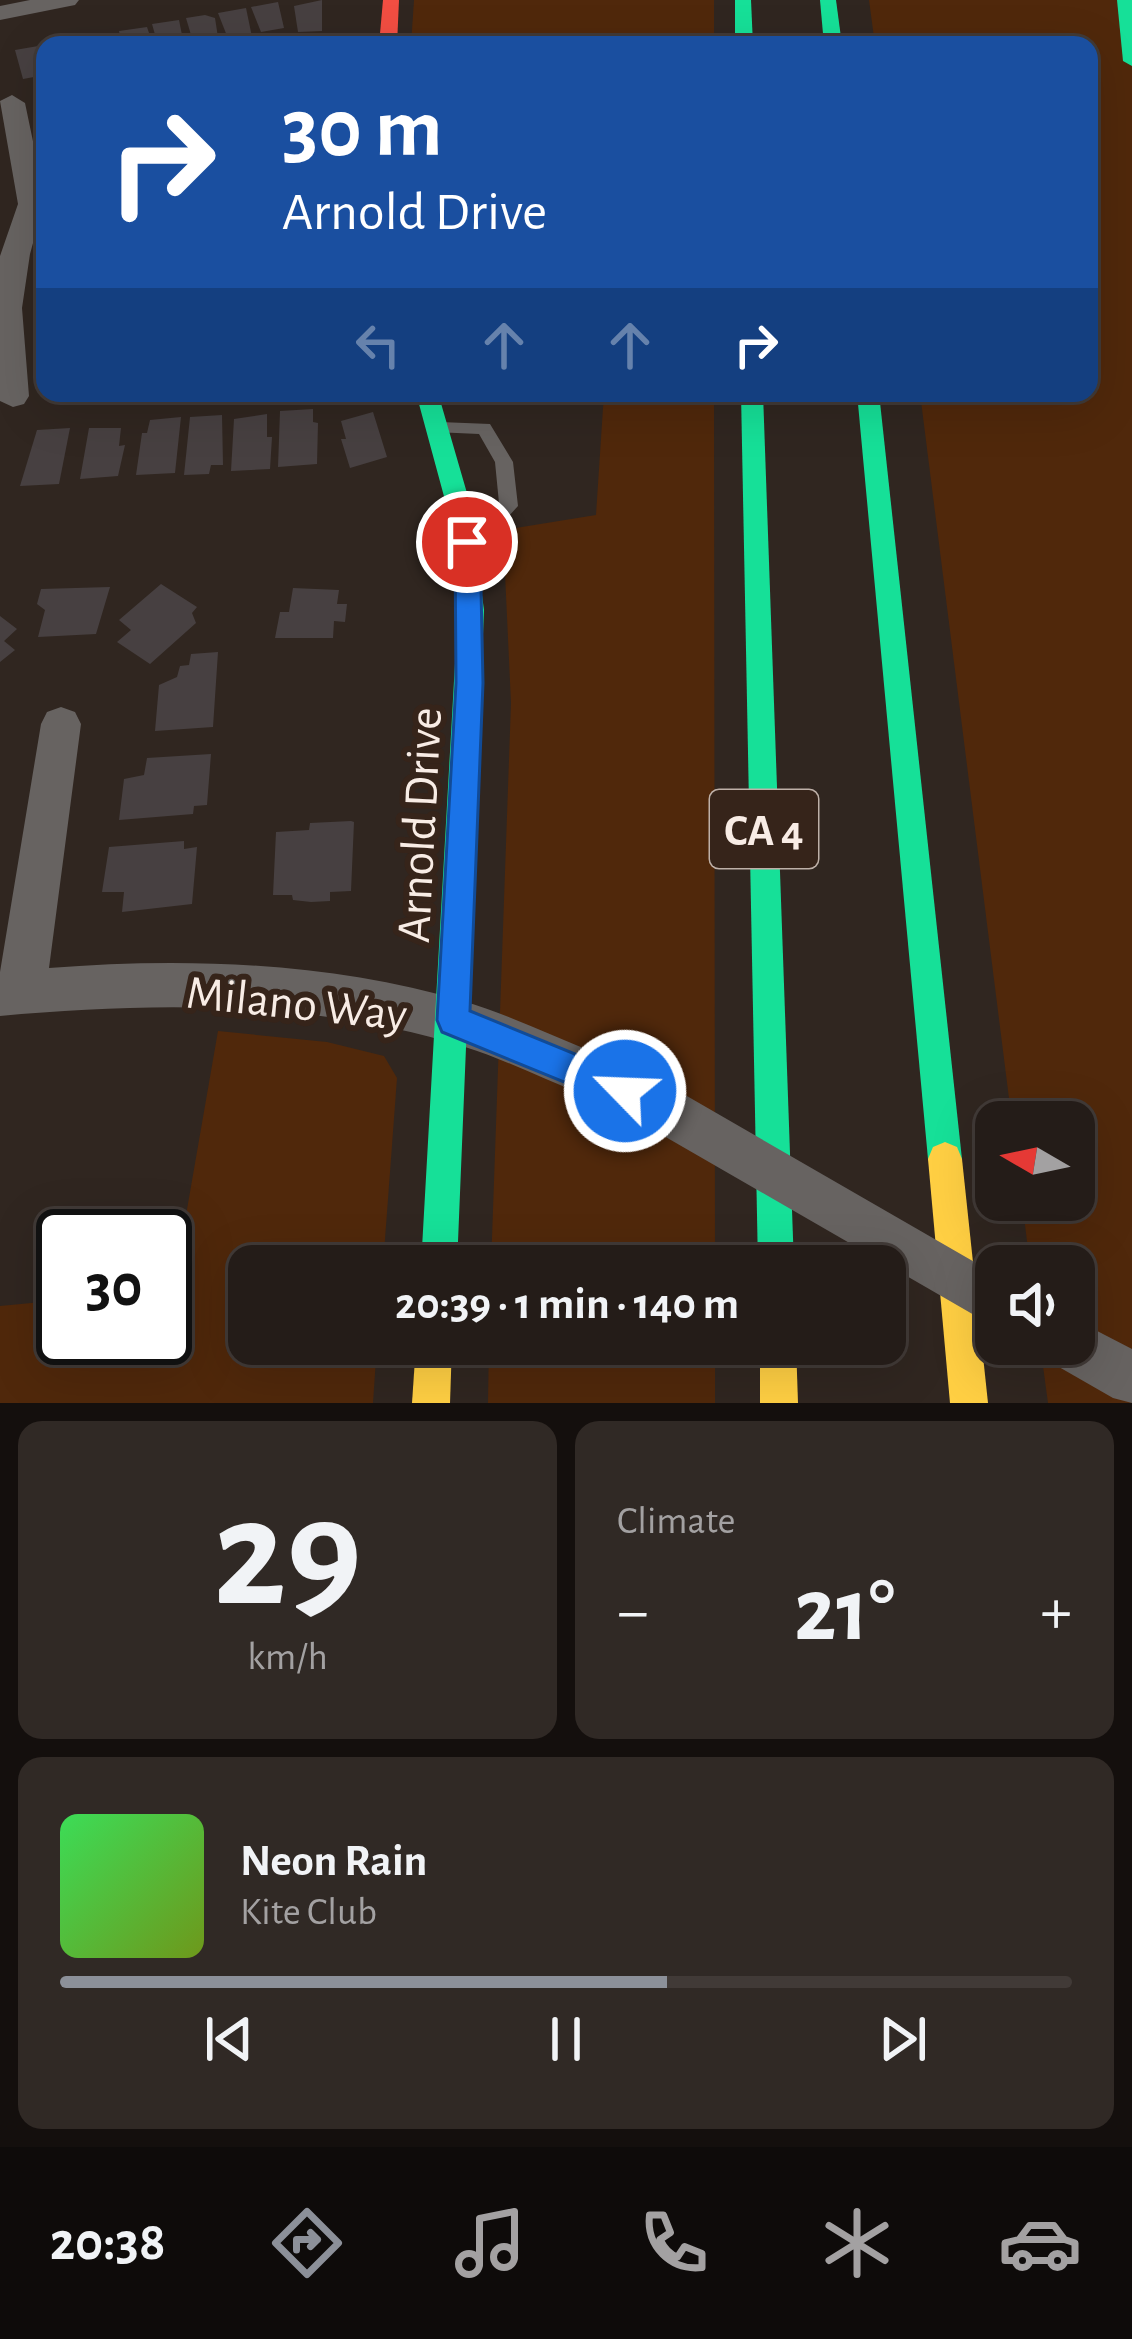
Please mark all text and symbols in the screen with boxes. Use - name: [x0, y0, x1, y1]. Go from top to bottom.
- icon: right: [84, 84, 240, 240]
- text: 30 m: [282, 88, 442, 172]
- text: Arnold Drive: [282, 186, 547, 240]
- icon: left: [345, 312, 411, 378]
- icon: ahead: [471, 312, 537, 378]
- icon: ahead: [597, 312, 663, 378]
- icon: right: [723, 312, 789, 378]
- pin: [416, 491, 518, 593]
- icon: arrive: [434, 509, 500, 575]
- street label: Arnold Drive: [391, 706, 451, 944]
- road number: CA 4: [710, 790, 818, 868]
- street label: Milano Way: [184, 970, 409, 1040]
- position arrow: [562, 1028, 688, 1154]
- north arrow: [975, 1101, 1095, 1221]
- map controls: [975, 1101, 1095, 1365]
- speed limit sign: 30: [36, 1209, 192, 1365]
- button: sound: [975, 1245, 1095, 1365]
- text: 20:39 · 1 min · 140 m: [395, 1282, 739, 1327]
- text: 29: [213, 1478, 362, 1634]
- text: Climate: [617, 1502, 735, 1541]
- text: 21°: [794, 1567, 895, 1657]
- text: −: [617, 1579, 649, 1645]
- text: +: [1040, 1579, 1072, 1645]
- text: km/h: [247, 1638, 328, 1677]
- text: Neon Rain: [240, 1839, 427, 1884]
- text: Kite Club: [240, 1893, 377, 1932]
- icon: previous: [196, 2006, 262, 2072]
- icon: pause: [533, 2006, 599, 2072]
- icon: next: [870, 2006, 936, 2072]
- icon: directions: [265, 2201, 349, 2285]
- icon: music: [448, 2201, 532, 2285]
- icon: phone: [632, 2201, 716, 2285]
- icon: climate: [815, 2201, 899, 2285]
- icon: car: [998, 2201, 1082, 2285]
- text: 20:38: [50, 2216, 166, 2270]

